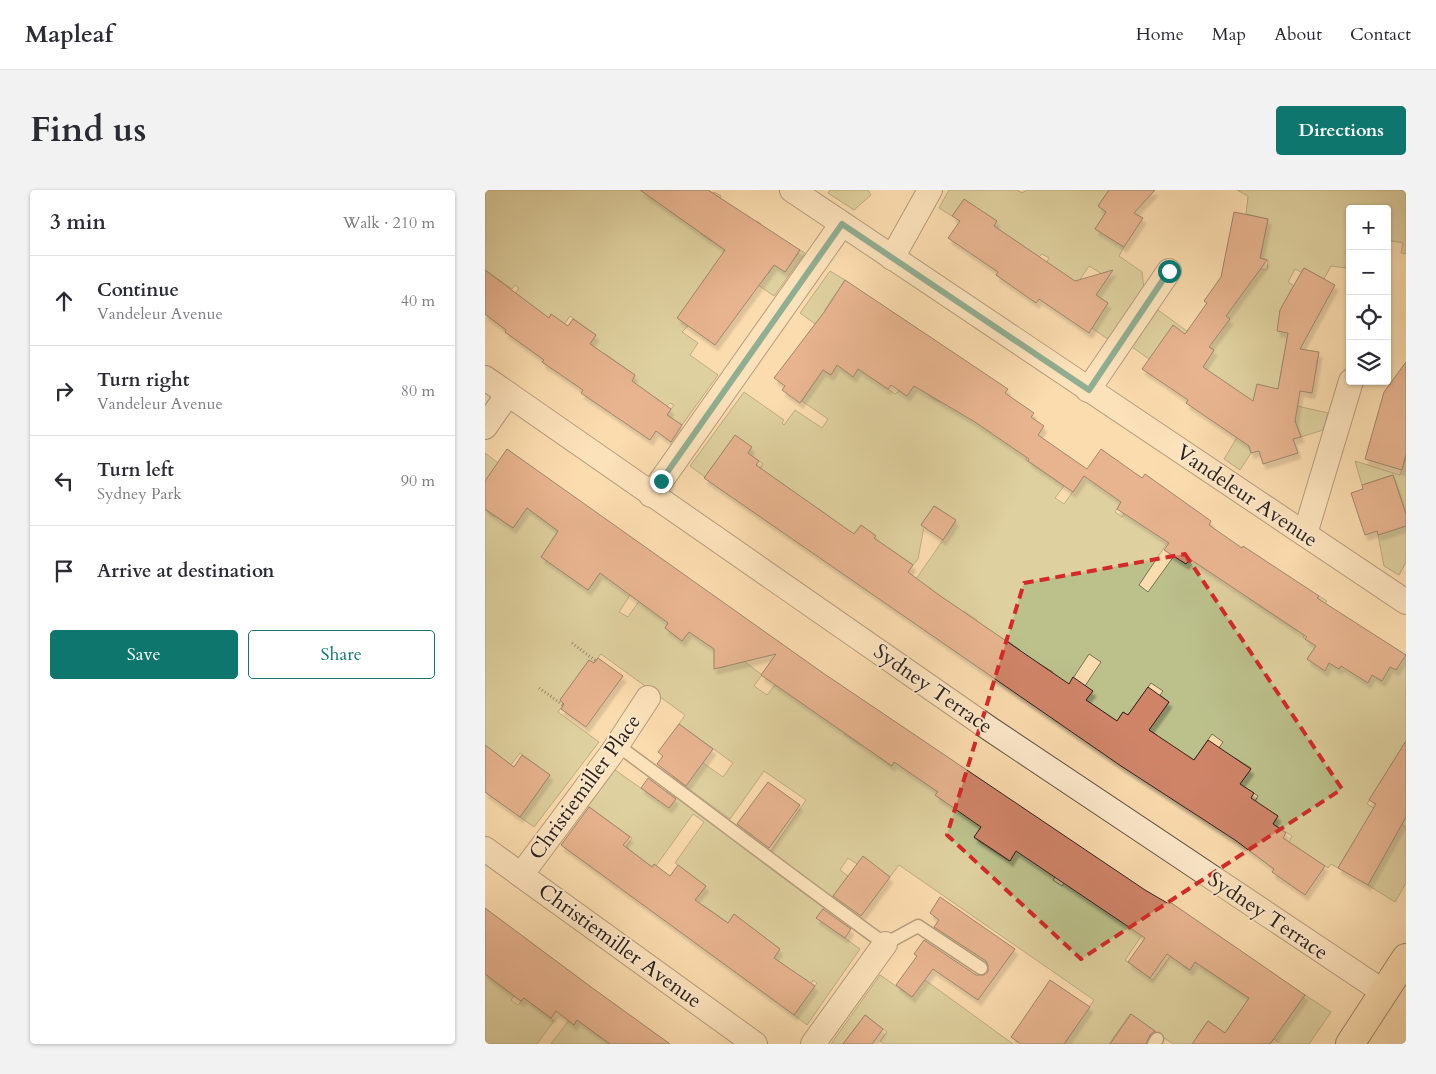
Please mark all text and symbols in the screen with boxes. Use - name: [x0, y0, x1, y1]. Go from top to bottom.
- text: Mapleaf: [25, 18, 113, 51]
- text: Home: [1136, 22, 1184, 47]
- text: Map: [1212, 22, 1246, 47]
- text: About: [1274, 22, 1322, 47]
- text: Contact: [1350, 22, 1411, 47]
- text: Find us: [30, 106, 146, 154]
- button: Directions: [1276, 106, 1406, 155]
- map controls: [1346, 205, 1391, 385]
- button: +: [1346, 205, 1391, 250]
- text: 3 min: [50, 208, 106, 237]
- text: Walk · 210 m: [343, 212, 435, 234]
- button: −: [1346, 250, 1391, 295]
- route start: [1158, 260, 1181, 283]
- text: Continue: [97, 277, 179, 303]
- icon: ahead: [50, 287, 78, 315]
- text: 40 m: [401, 290, 435, 312]
- button: locate: [1346, 295, 1391, 340]
- text: Vandeleur Avenue: [97, 303, 223, 325]
- button: layers: [1346, 340, 1391, 385]
- text: Turn right: [97, 367, 189, 393]
- icon: right: [50, 377, 78, 405]
- text: 80 m: [401, 380, 435, 402]
- text: Vandeleur Avenue: [97, 393, 223, 415]
- street label: Vandeleur Avenue: [1171, 438, 1323, 554]
- text: Turn left: [97, 457, 174, 483]
- icon: left: [50, 467, 78, 495]
- text: 90 m: [401, 470, 435, 492]
- route end: [650, 470, 673, 493]
- text: Sydney Park: [97, 483, 182, 505]
- icon: arrive: [50, 557, 78, 585]
- text: Arrive at destination: [97, 558, 274, 584]
- button: Save: [50, 630, 238, 679]
- button: Share: [248, 630, 435, 679]
- street label: Sydney Terrace: [868, 637, 998, 741]
- street label: Christiemiller Place: [522, 708, 648, 866]
- street label: Sydney Terrace: [1202, 865, 1334, 967]
- street label: Christiemiller Avenue: [532, 877, 708, 1015]

